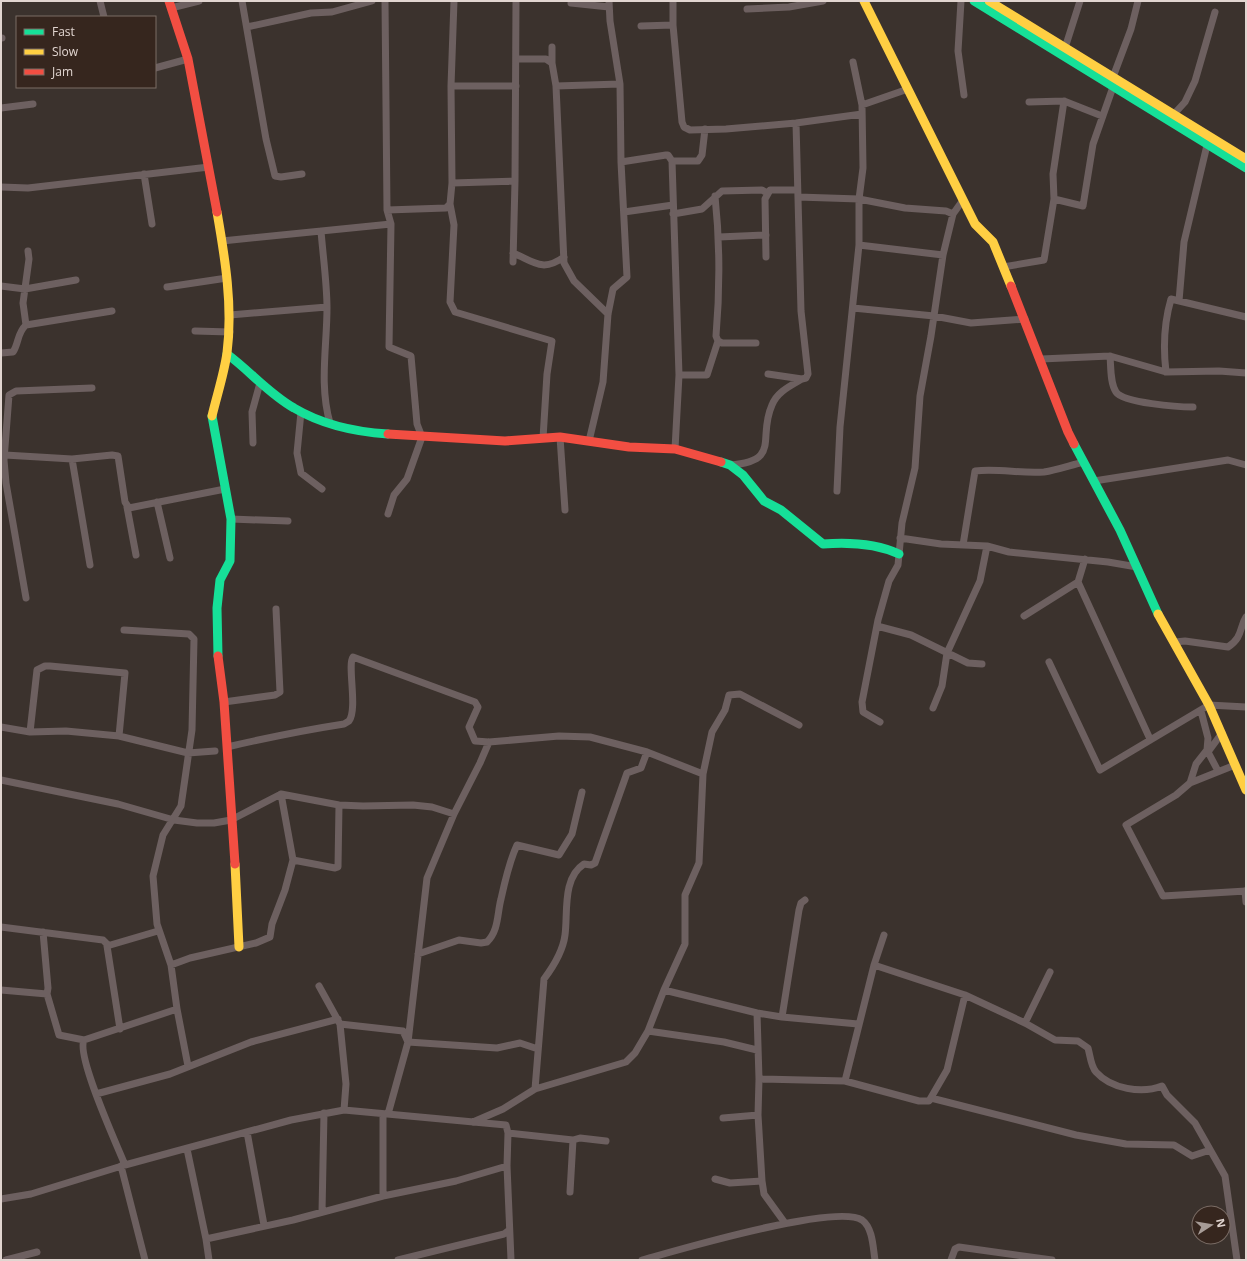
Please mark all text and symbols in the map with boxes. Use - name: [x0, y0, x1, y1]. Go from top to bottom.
- legend: [16, 16, 156, 88]
- text: Fast: [52, 23, 75, 40]
- text: Slow: [52, 43, 79, 60]
- text: Jam: [51, 63, 73, 80]
- north arrow: [1191, 1205, 1231, 1245]
- text: N: [1213, 1217, 1230, 1229]

